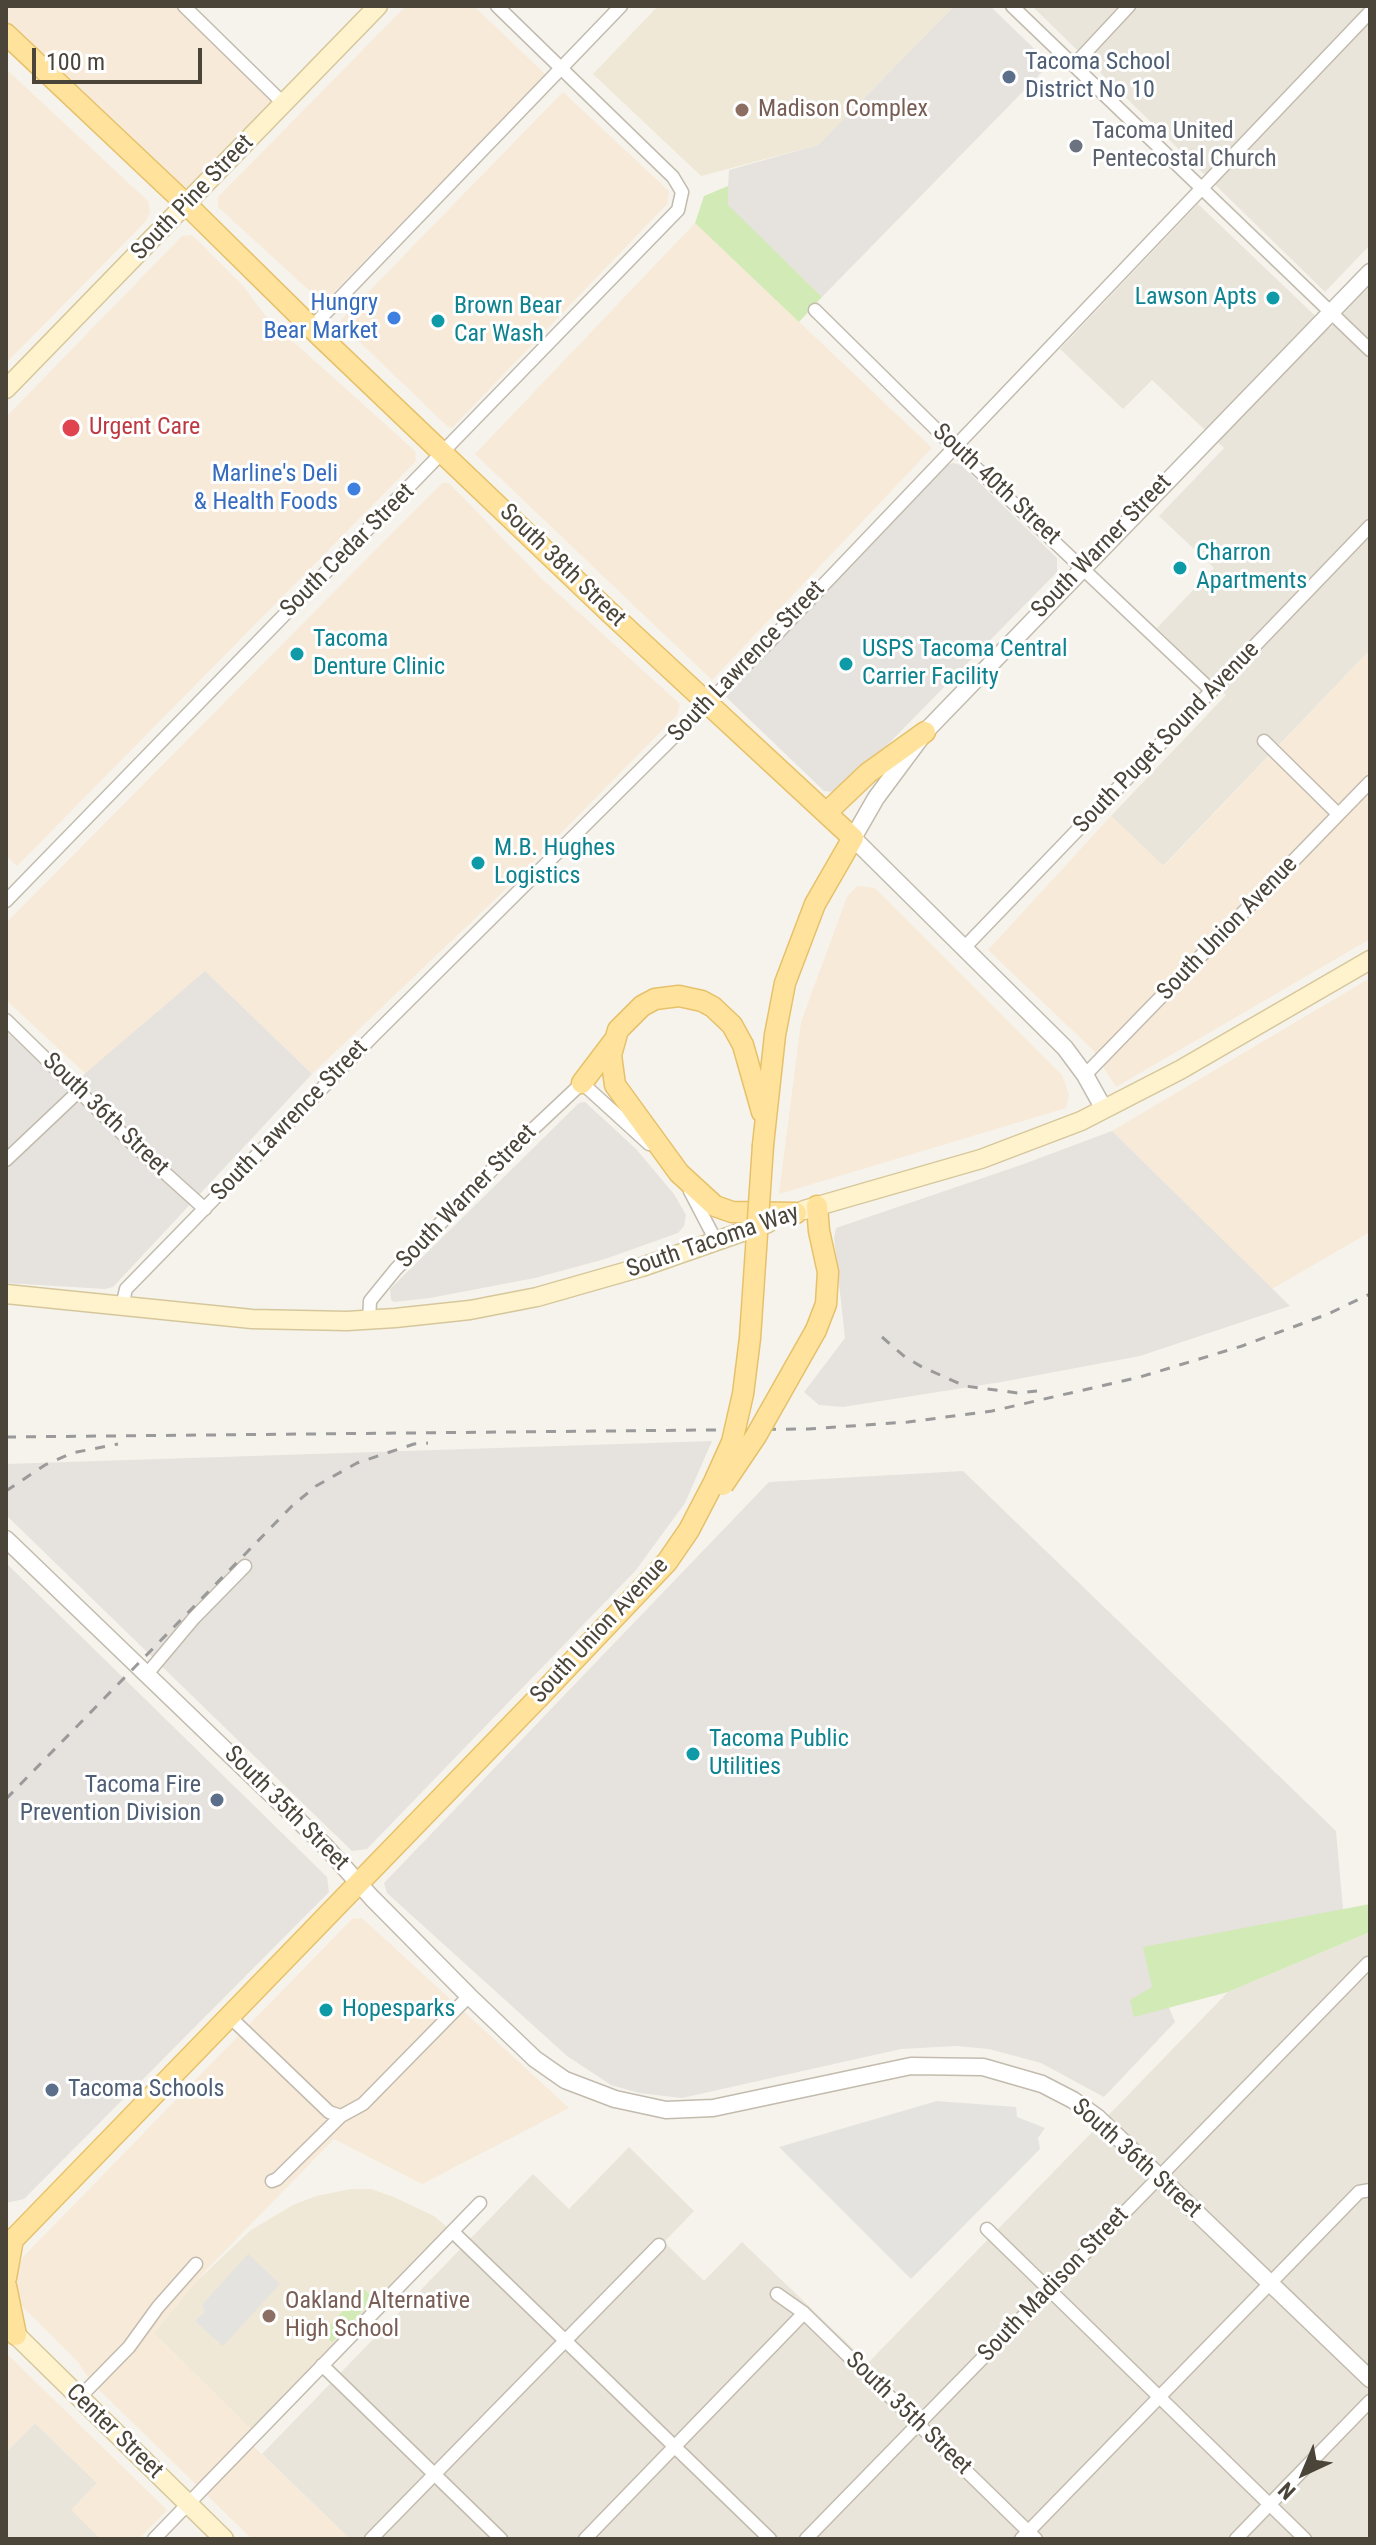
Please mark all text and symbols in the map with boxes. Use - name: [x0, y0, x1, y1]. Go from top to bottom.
- scale bar: [36, 32, 206, 82]
- text: 100 m: [46, 48, 105, 76]
- place label: Tacoma School District No 10: [1025, 49, 1171, 105]
- marker: Tacoma School District No 10: [1000, 68, 1018, 86]
- place label: Madison Complex: [758, 96, 928, 124]
- marker: Madison Complex: [733, 101, 751, 119]
- place label: Tacoma United Pentecostal Church: [1092, 118, 1277, 174]
- street label: South Pine Street: [126, 129, 260, 267]
- marker: Tacoma United Pentecostal Church: [1067, 137, 1085, 155]
- place label: Lawson Apts: [1135, 284, 1257, 312]
- marker: Lawson Apts: [1264, 289, 1282, 307]
- place label: Hungry Bear Market: [263, 290, 378, 346]
- place label: Brown Bear Car Wash: [454, 293, 562, 349]
- marker: Hungry Bear Market: [385, 309, 403, 327]
- marker: Brown Bear Car Wash: [429, 312, 447, 330]
- place label: Urgent Care: [89, 414, 200, 442]
- marker: Urgent Care: [60, 417, 82, 439]
- street label: South 40th Street: [926, 418, 1066, 552]
- place label: Marline's Deli & Health Foods: [194, 461, 338, 517]
- street label: South Warner Street: [1026, 469, 1178, 625]
- street label: South Cedar Street: [275, 478, 421, 624]
- marker: Marline's Deli & Health Foods: [345, 480, 363, 498]
- street label: South 38th Street: [493, 499, 631, 633]
- place label: Charron Apartments: [1196, 540, 1307, 596]
- marker: Charron Apartments: [1171, 559, 1189, 577]
- street label: South Lawrence Street: [663, 575, 831, 749]
- place label: Tacoma Denture Clinic: [313, 626, 445, 682]
- place label: USPS Tacoma Central Carrier Facility: [862, 636, 1067, 692]
- street label: South Puget Sound Avenue: [1068, 636, 1266, 840]
- marker: Tacoma Denture Clinic: [288, 645, 306, 663]
- marker: USPS Tacoma Central Carrier Facility: [837, 655, 855, 673]
- place label: M.B. Hughes Logistics: [494, 835, 616, 891]
- street label: South Union Avenue: [1152, 851, 1304, 1007]
- marker: M.B. Hughes Logistics: [469, 854, 487, 872]
- street label: South Lawrence Street: [206, 1034, 374, 1208]
- street label: South 36th Street: [36, 1048, 174, 1182]
- street label: South Warner Street: [391, 1119, 543, 1275]
- street label: South Tacoma Way: [623, 1199, 803, 1285]
- street label: South Union Avenue: [525, 1552, 675, 1710]
- place label: Tacoma Public Utilities: [709, 1726, 849, 1782]
- street label: South 35th Street: [218, 1741, 354, 1877]
- marker: Tacoma Public Utilities: [684, 1745, 702, 1763]
- place label: Tacoma Fire Prevention Division: [20, 1772, 201, 1828]
- marker: Tacoma Fire Prevention Division: [208, 1791, 226, 1809]
- place label: Hopesparks: [342, 1996, 455, 2024]
- marker: Hopesparks: [317, 2001, 335, 2019]
- place label: Tacoma Schools: [68, 2076, 225, 2104]
- marker: Tacoma Schools: [43, 2081, 61, 2099]
- street label: South 36th Street: [1065, 2093, 1207, 2225]
- street label: South Madison Street: [973, 2202, 1135, 2368]
- place label: Oakland Alternative High School: [285, 2288, 470, 2344]
- marker: Oakland Alternative High School: [260, 2307, 278, 2325]
- street label: South 35th Street: [839, 2347, 977, 2481]
- street label: Center Street: [59, 2379, 169, 2485]
- north arrow: [1264, 2433, 1344, 2513]
- text: N: [1273, 2477, 1301, 2504]

